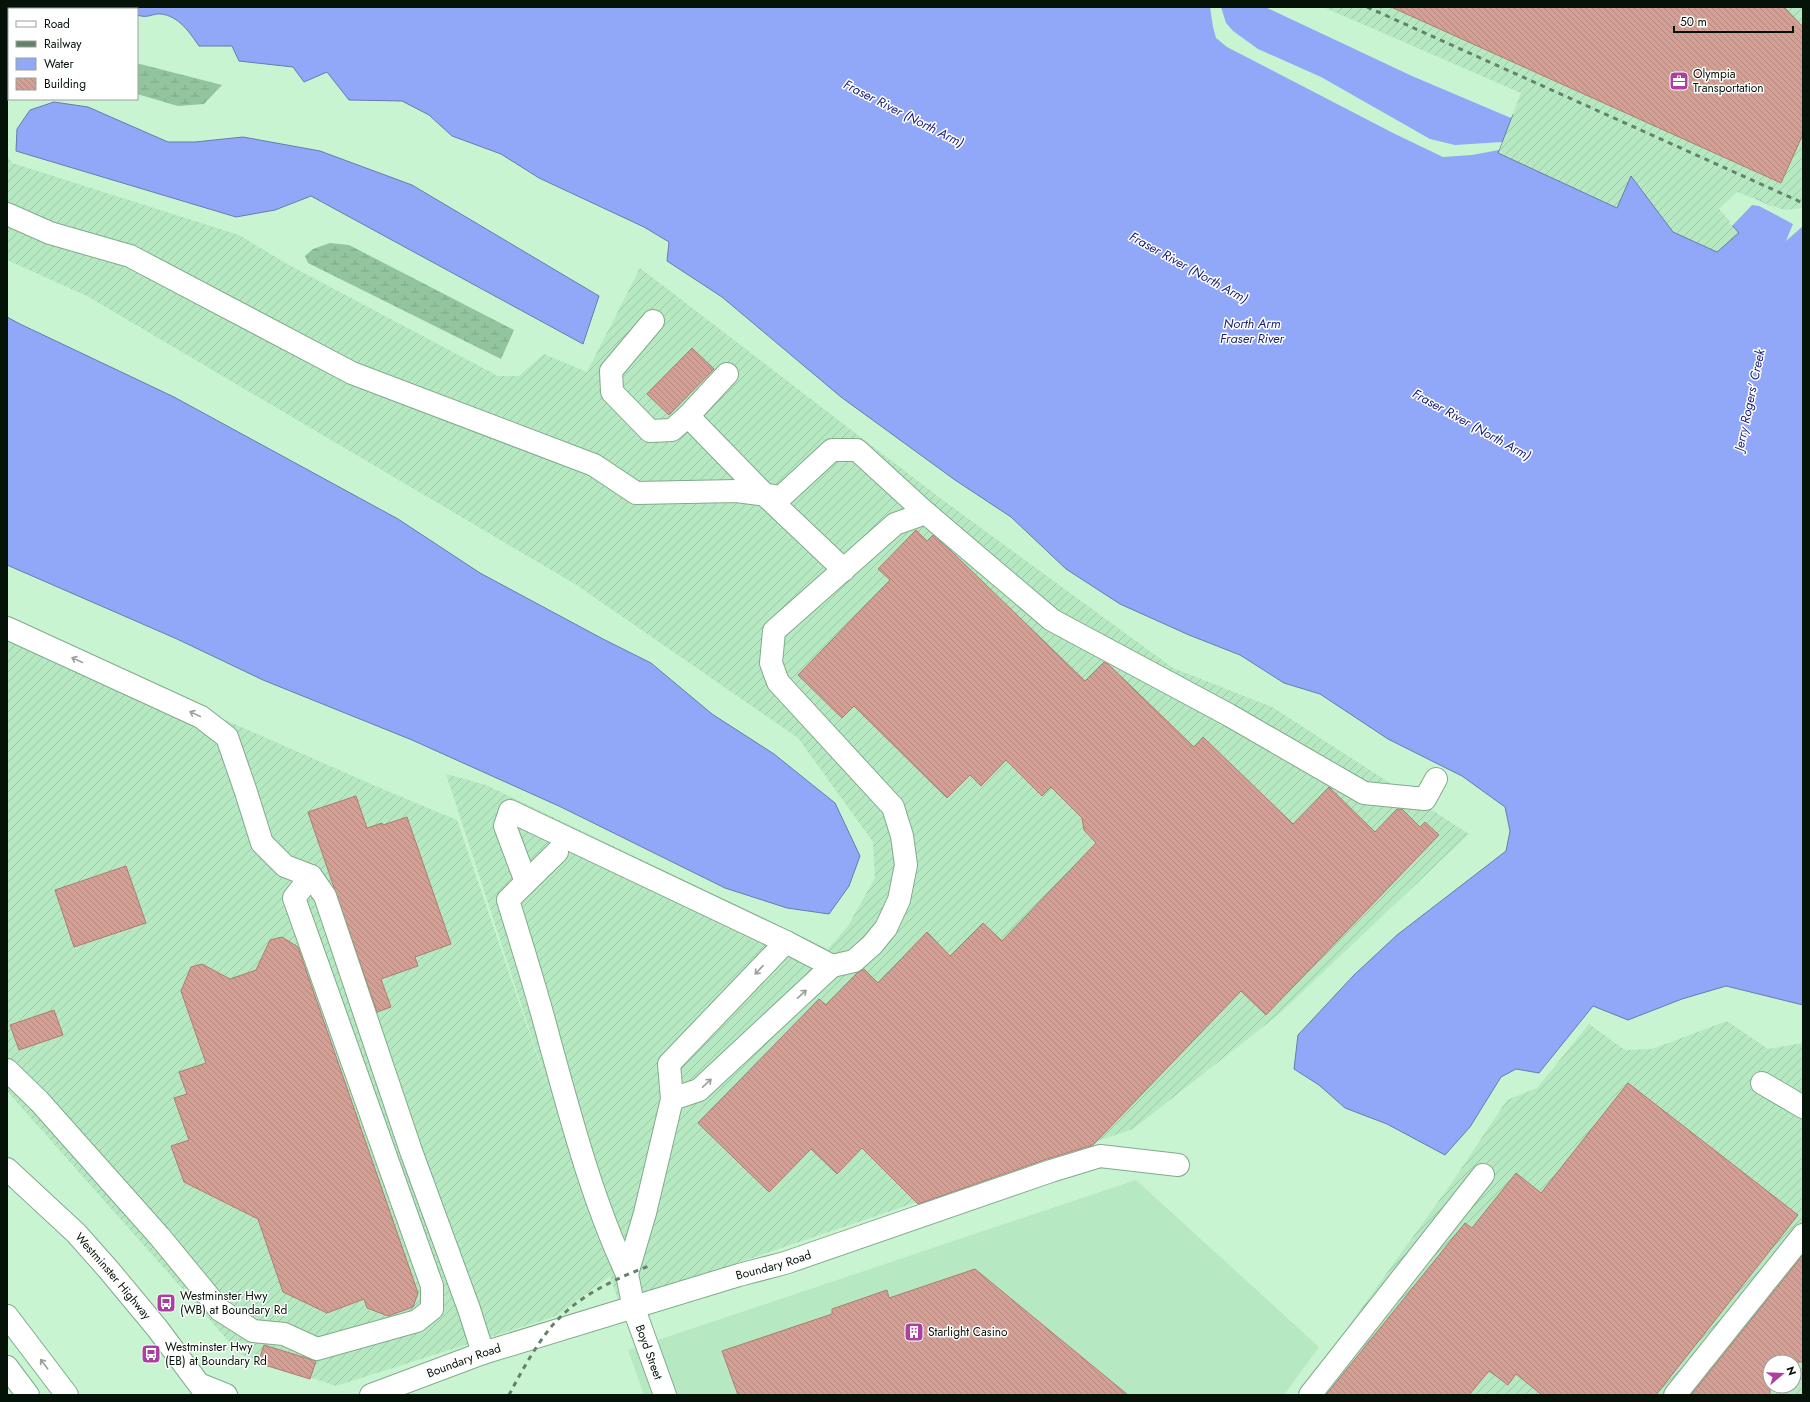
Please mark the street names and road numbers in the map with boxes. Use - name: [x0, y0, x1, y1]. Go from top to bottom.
- street label: Westminster Highway: [71, 1229, 156, 1324]
- street label: Boundary Road: [734, 1246, 814, 1285]
- street label: Boyd Street: [631, 1322, 667, 1382]
- street label: Boundary Road: [424, 1339, 503, 1382]

